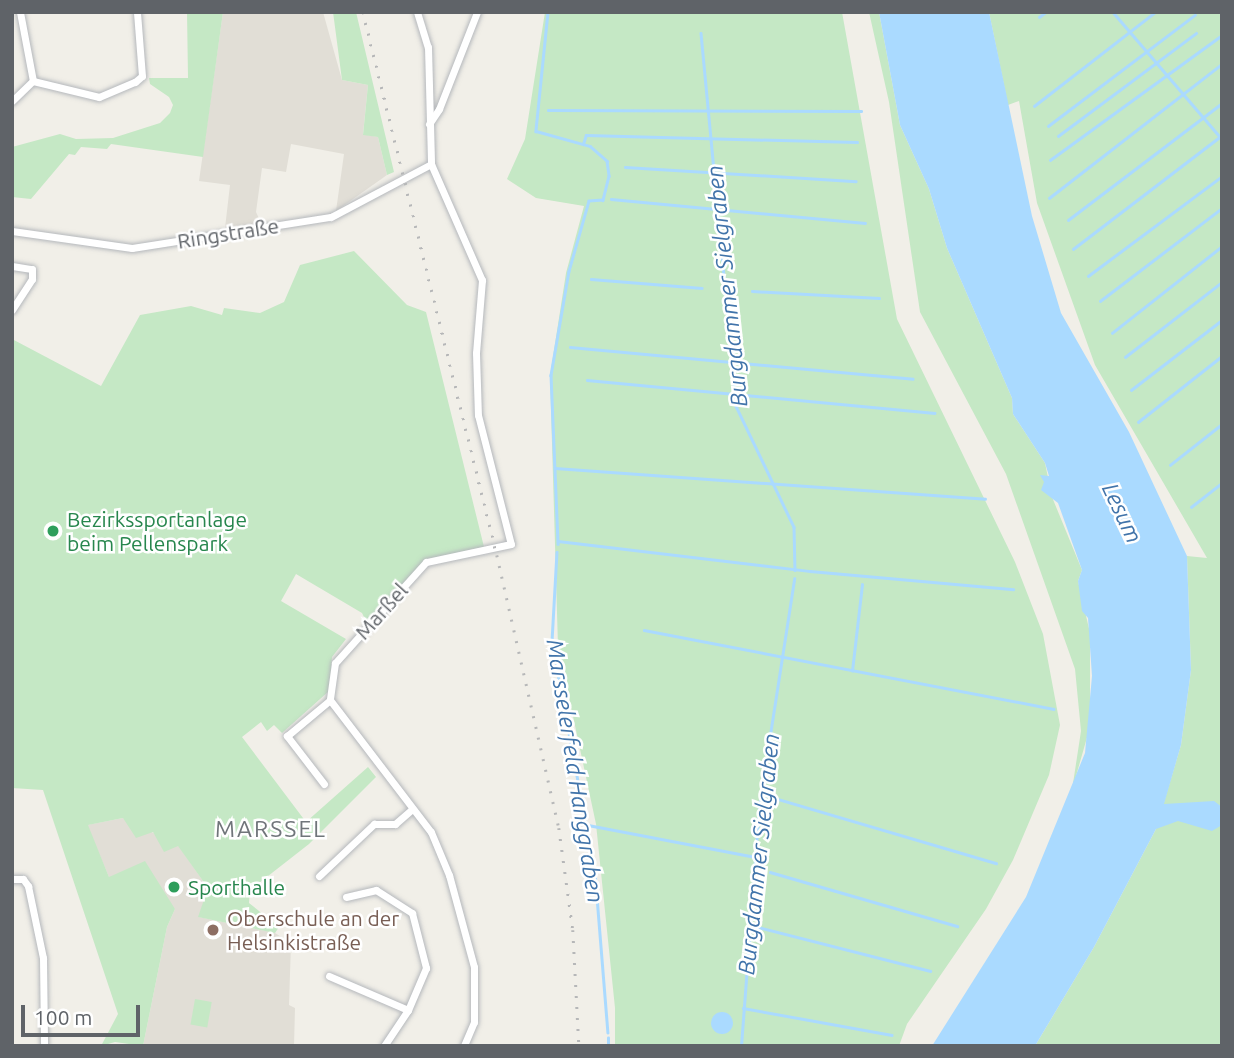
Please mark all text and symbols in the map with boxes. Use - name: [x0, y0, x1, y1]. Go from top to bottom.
- water label: Burgdammer Sielgraben: [701, 164, 753, 408]
- street label: Ringstraße: [175, 213, 281, 253]
- water label: Lesum: [1096, 479, 1148, 547]
- place label: Bezirkssportanlage beim Pellenspark: [67, 506, 247, 556]
- marker: Bezirkssportanlage beim Pellenspark: [45, 523, 61, 539]
- street label: Marßel: [349, 578, 413, 644]
- water label: Marsselerfeld Hanggraben: [541, 637, 609, 905]
- water label: Burgdammer Sielgraben: [733, 732, 785, 976]
- district label: MARSSEL: [216, 815, 326, 843]
- place label: Sporthalle: [188, 874, 285, 900]
- marker: Sporthalle: [166, 879, 182, 895]
- place label: Oberschule an der Helsinkistraße: [227, 905, 399, 955]
- marker: Oberschule an der Helsinkistraße: [205, 922, 221, 938]
- scale bar: [24, 992, 144, 1036]
- text: 100 m: [34, 1005, 92, 1029]

